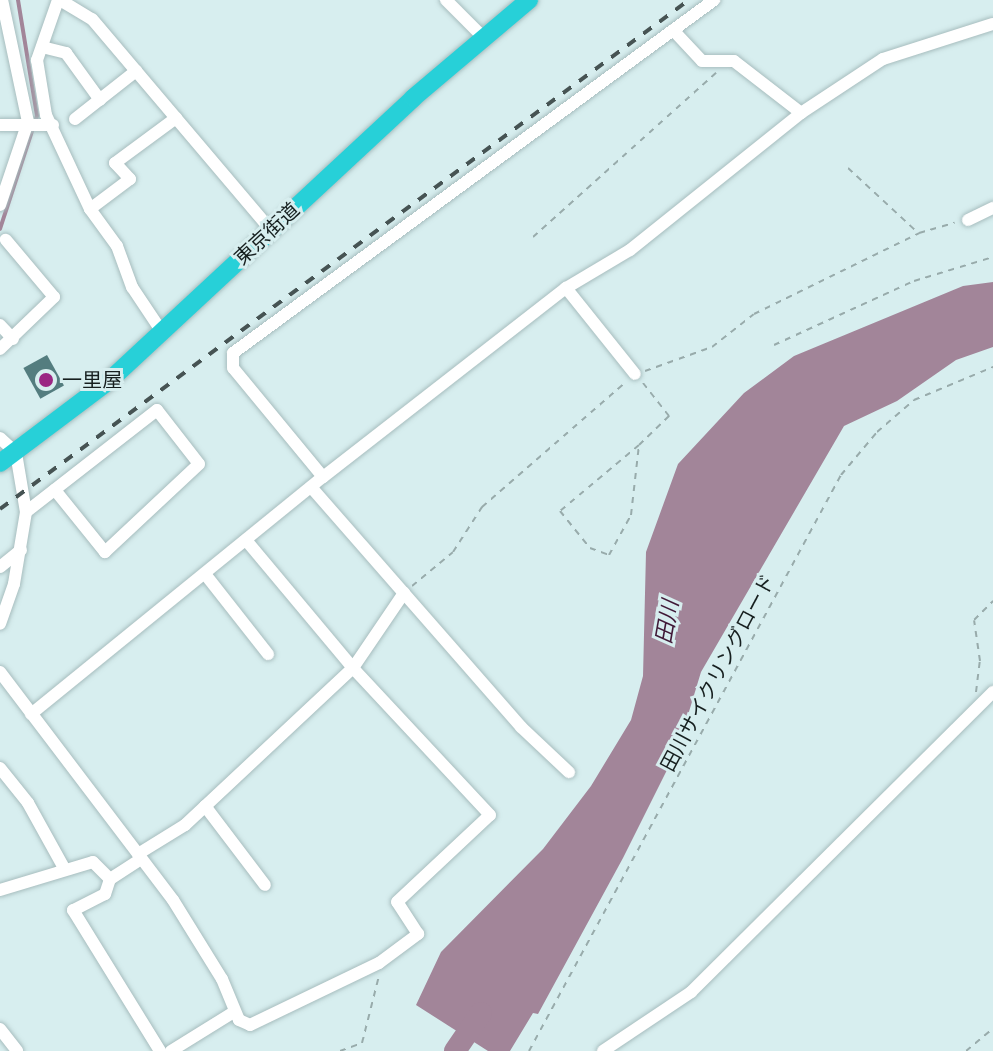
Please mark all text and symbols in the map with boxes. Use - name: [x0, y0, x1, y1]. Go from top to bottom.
- street label: 東京街道: [230, 198, 304, 270]
- place label: 一里屋: [62, 368, 122, 392]
- marker: 一里屋: [37, 371, 55, 389]
- street label: 田川サイクリングロード: [656, 570, 780, 776]
- water label: 田川: [650, 598, 684, 646]

